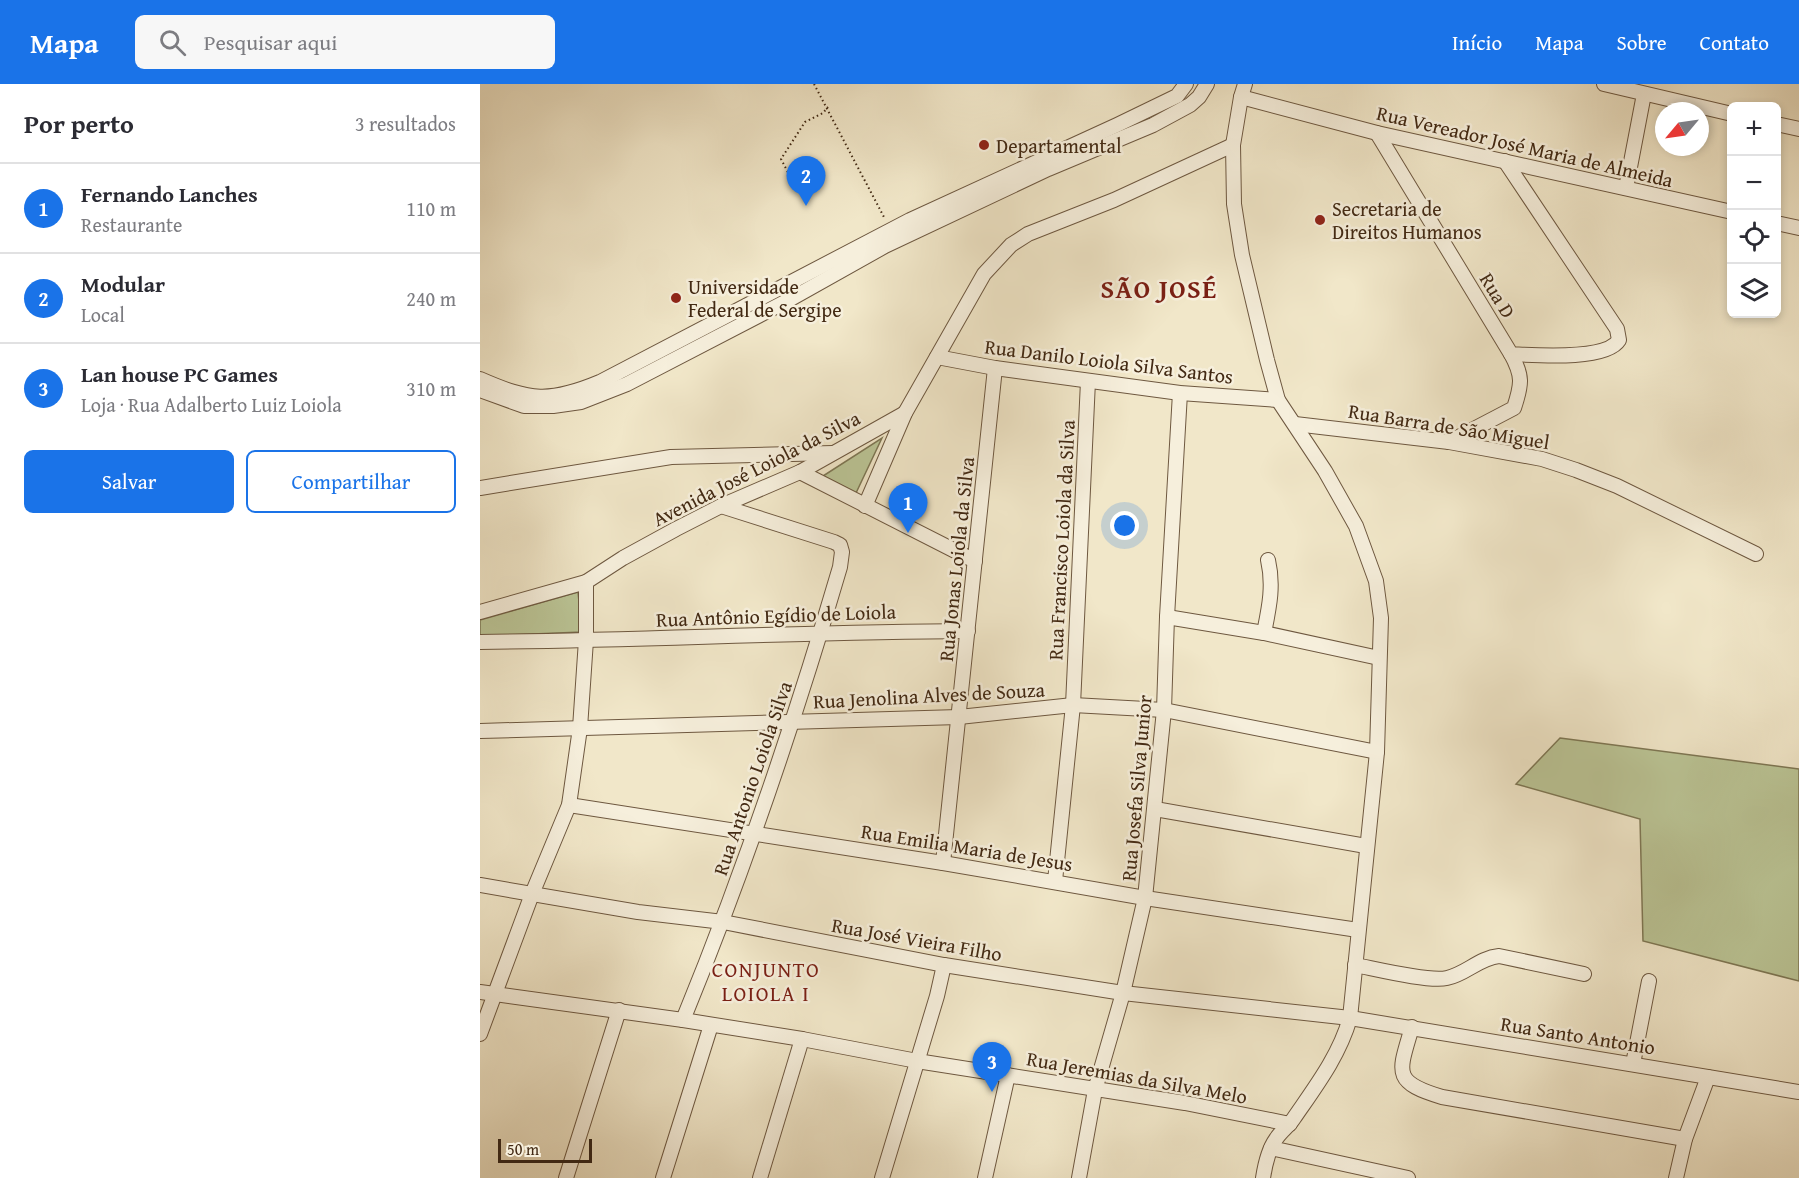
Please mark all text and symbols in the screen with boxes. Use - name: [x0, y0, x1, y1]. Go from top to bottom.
- search box: [135, 15, 555, 69]
- text: Mapa: [30, 22, 99, 63]
- icon: search: [156, 26, 189, 59]
- text: Pesquisar aqui: [204, 26, 337, 58]
- text: Início: [1452, 27, 1502, 58]
- text: Mapa: [1535, 27, 1584, 58]
- text: Sobre: [1617, 27, 1667, 58]
- text: Contato: [1700, 27, 1769, 58]
- street label: Rua Vereador José Maria de Almeida: [1374, 98, 1677, 194]
- north arrow: [1655, 102, 1709, 156]
- map controls: [1727, 102, 1781, 318]
- button: +: [1727, 102, 1781, 156]
- text: Por perto: [24, 104, 134, 143]
- text: 3 resultados: [355, 109, 456, 138]
- place label: Departamental: [996, 131, 1122, 160]
- marker: Departamental: [977, 138, 991, 152]
- pin: 2: [786, 156, 826, 206]
- button: −: [1727, 156, 1781, 210]
- text: Fernando Lanches: [81, 178, 258, 210]
- text: 1: [38, 194, 49, 223]
- text: 110 m: [406, 194, 456, 223]
- place label: Secretaria de Direitos Humanos: [1332, 194, 1482, 246]
- text: Restaurante: [81, 210, 182, 239]
- button: locate: [1727, 210, 1781, 264]
- marker: Secretaria de Direitos Humanos: [1313, 213, 1327, 227]
- button: layers: [1727, 264, 1781, 318]
- street label: Rua D: [1473, 267, 1523, 323]
- text: Modular: [81, 268, 165, 300]
- district label: SÃO JOSÉ: [1100, 269, 1218, 308]
- place label: Universidade Federal de Sergipe: [688, 272, 842, 324]
- text: 2: [38, 284, 49, 313]
- text: 240 m: [406, 284, 456, 313]
- marker: Universidade Federal de Sergipe: [669, 291, 683, 305]
- text: Local: [81, 300, 125, 329]
- street label: Rua Danilo Loiola Silva Santos: [983, 331, 1235, 391]
- text: Lan house PC Games: [81, 358, 278, 390]
- text: 3: [38, 374, 49, 403]
- text: 310 m: [406, 374, 456, 403]
- text: Loja · Rua Adalberto Luiz Loiola: [81, 390, 342, 419]
- street label: Rua Barra de São Miguel: [1346, 396, 1552, 456]
- street label: Avenida José Loiola da Silva: [647, 403, 865, 533]
- street label: Rua Francisco Loiola da Silva: [1040, 419, 1082, 661]
- button: Salvar: [24, 450, 234, 513]
- button: Compartilhar: [246, 450, 456, 513]
- street label: Rua Jonas Loiola da Silva: [931, 455, 981, 663]
- pin: 1: [888, 484, 928, 533]
- your location: [1110, 511, 1139, 540]
- street label: Rua Antônio Egídio de Loiola: [655, 596, 897, 634]
- street label: Rua Jenolina Alves de Souza: [812, 674, 1046, 716]
- street label: Rua Antonio Loiola Silva: [705, 677, 799, 879]
- street label: Rua Josefa Silva Junior: [1113, 694, 1159, 882]
- street label: Rua Emilia Maria de Jesus: [859, 816, 1075, 878]
- street label: Rua José Vieira Filho: [830, 910, 1004, 968]
- district label: CONJUNTO LOIOLA I: [712, 954, 820, 1009]
- street label: Rua Santo Antonio: [1499, 1008, 1657, 1062]
- pin: 3: [972, 1042, 1012, 1092]
- street label: Rua Jeremias da Silva Melo: [1024, 1043, 1250, 1111]
- scale bar: [498, 1136, 592, 1164]
- text: 50 m: [507, 1137, 539, 1161]

